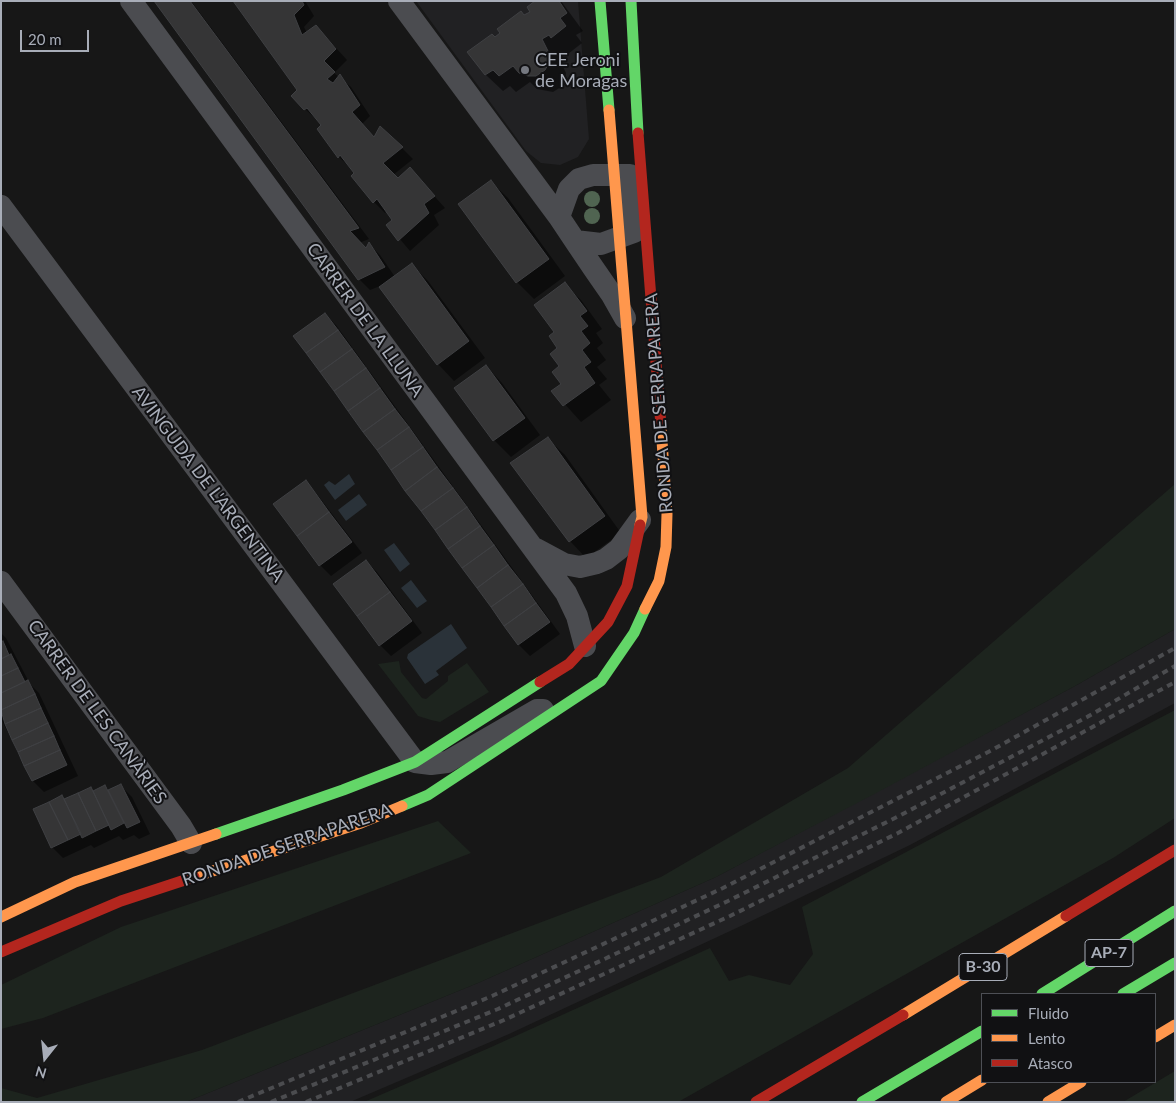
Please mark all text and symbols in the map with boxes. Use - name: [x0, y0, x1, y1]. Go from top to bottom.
- scale bar: [22, 20, 91, 52]
- text: 20 m: [28, 30, 62, 48]
- place label: CEE Jeroni de Moragas: [535, 49, 627, 92]
- marker: CEE Jeroni de Moragas: [519, 64, 531, 76]
- street label: CARRER DE LA LLUNA: [302, 239, 428, 401]
- street label: RONDA DE SERRAPARERA: [641, 292, 677, 514]
- street label: AVINGUDA DE L'ARGENTINA: [127, 382, 289, 586]
- street label: CARRER DE LES CANÀRIES: [23, 616, 171, 808]
- street label: RONDA DE SERRAPARERA: [179, 799, 395, 891]
- road number: AP-7: [1085, 940, 1133, 966]
- road number: B-30: [959, 954, 1007, 980]
- legend: [981, 993, 1156, 1083]
- text: Fluido: [1028, 1004, 1069, 1022]
- text: Lento: [1028, 1029, 1065, 1047]
- north arrow: [20, 1033, 70, 1083]
- text: Atasco: [1028, 1054, 1073, 1072]
- text: N: [33, 1063, 48, 1083]

